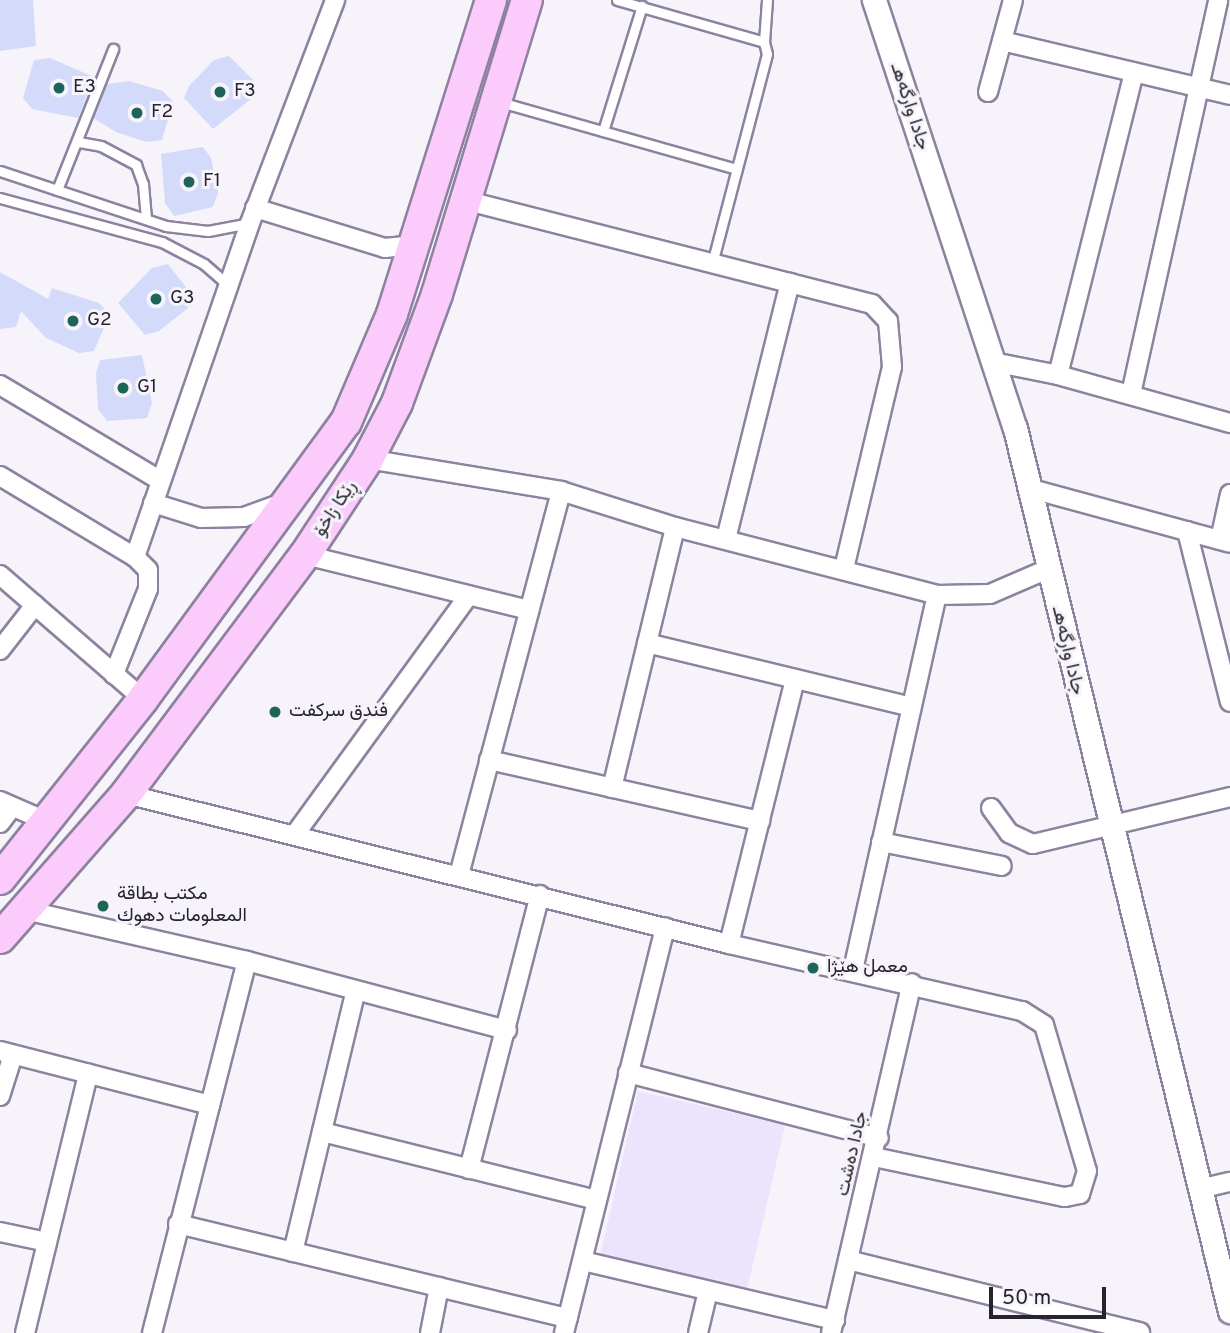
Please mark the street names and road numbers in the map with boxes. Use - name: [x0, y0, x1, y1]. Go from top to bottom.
- street label: جادا وارگه‌هـ: [884, 61, 934, 153]
- street label: ڕێکا زاخۆ: [309, 477, 363, 541]
- street label: جادا وارگه‌هـ: [1046, 605, 1088, 697]
- street label: جادا دەشت: [832, 1109, 874, 1199]

